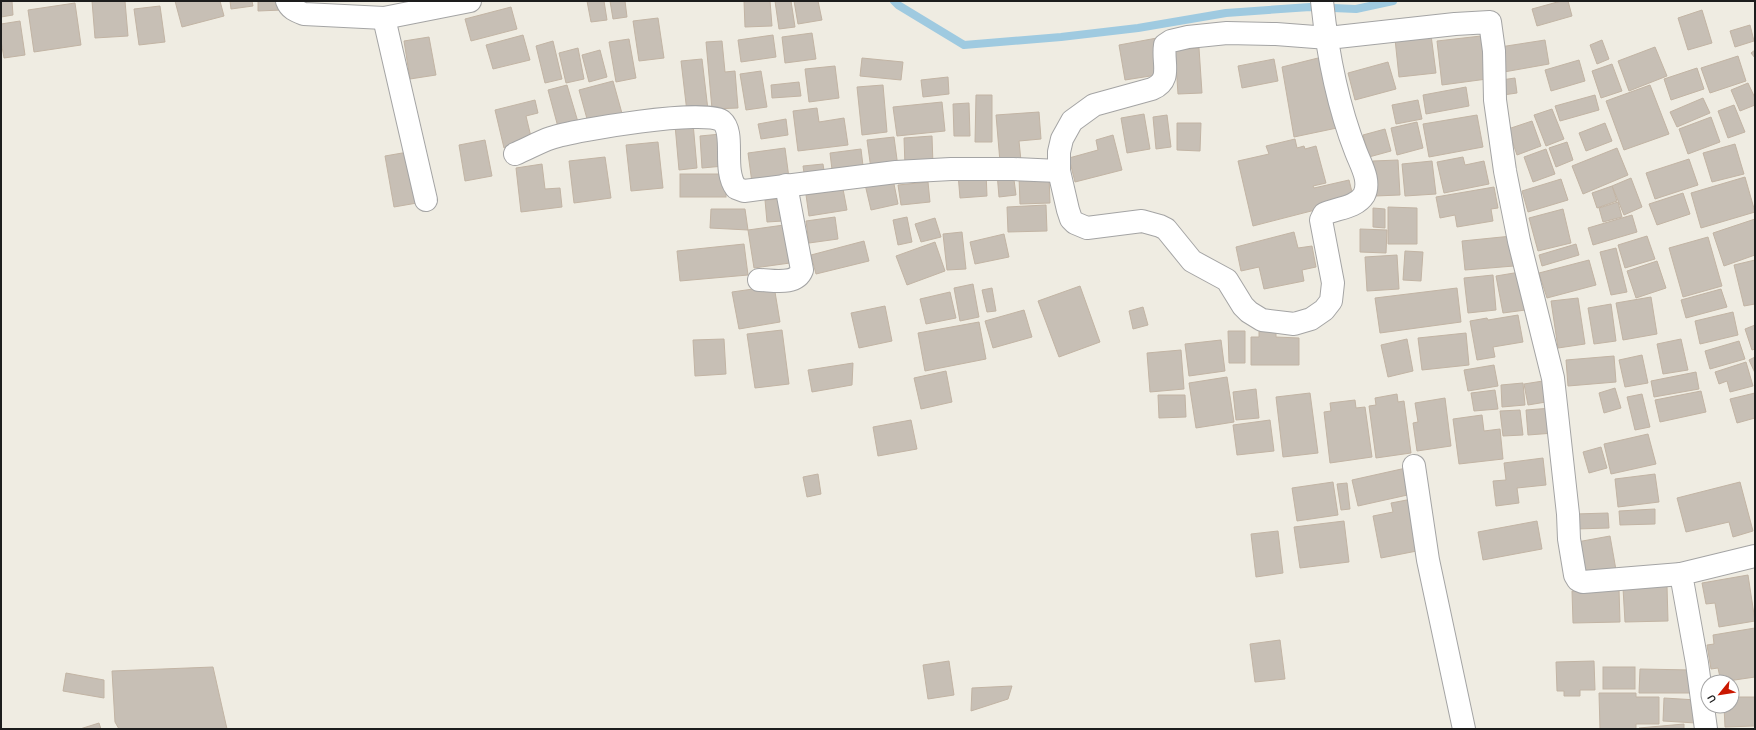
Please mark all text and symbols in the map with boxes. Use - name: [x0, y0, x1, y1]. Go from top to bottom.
- north arrow: [1700, 674, 1740, 714]
- text: U: [1704, 692, 1719, 705]

